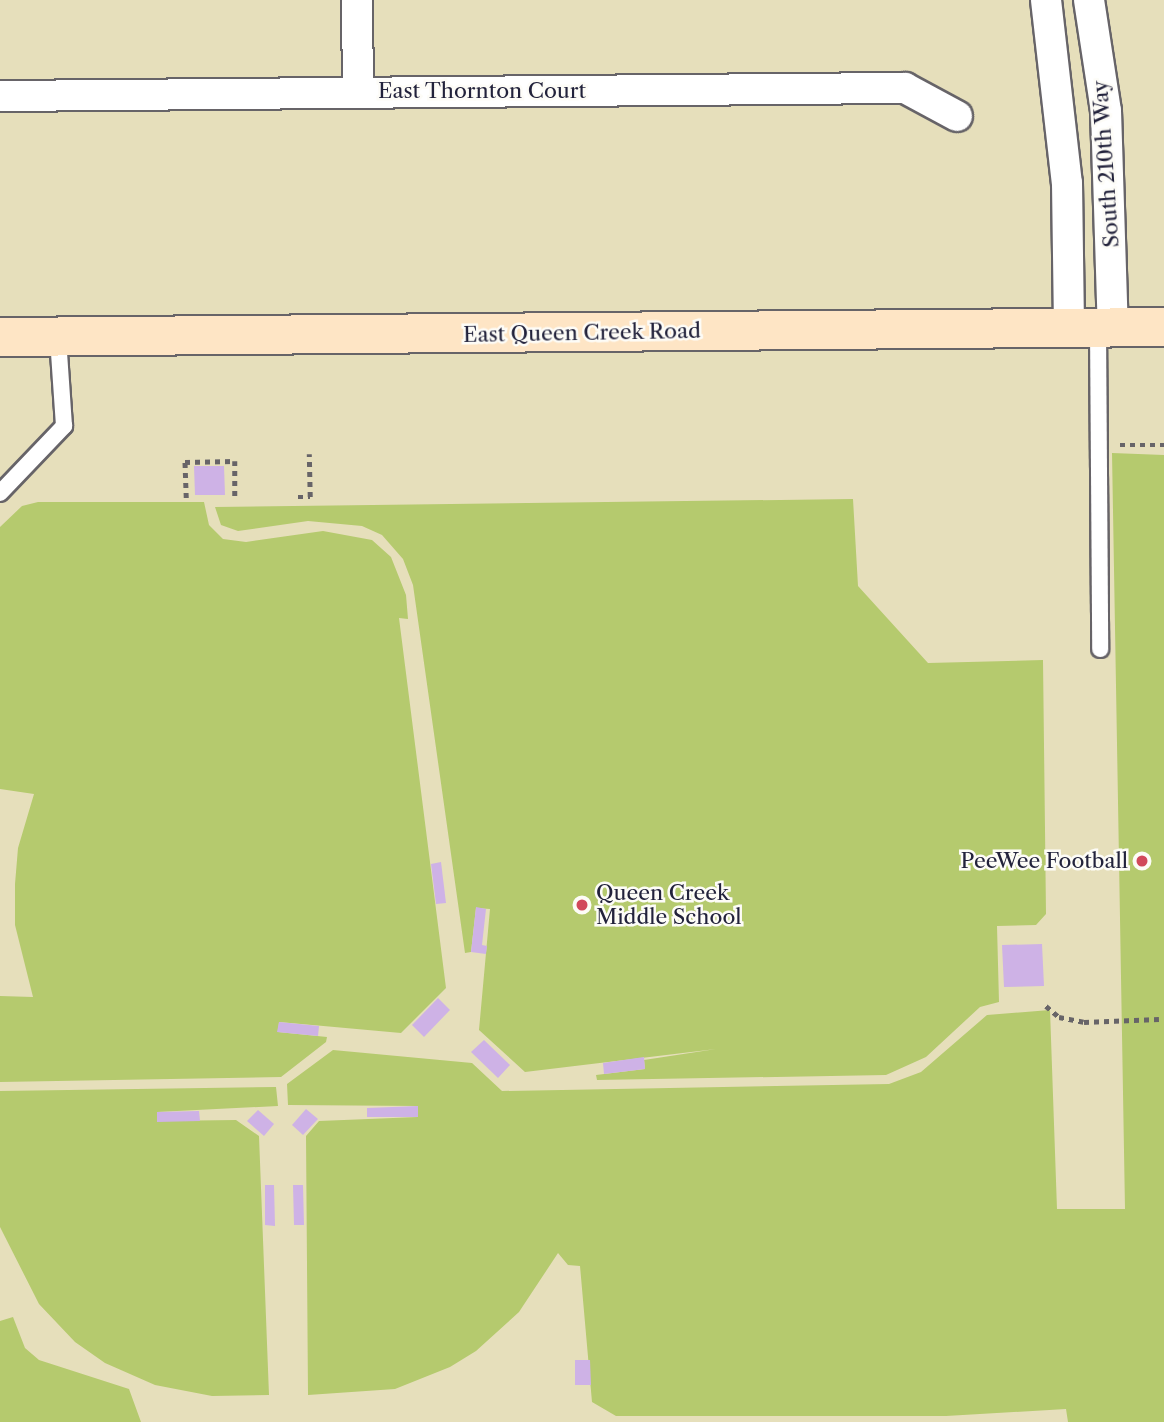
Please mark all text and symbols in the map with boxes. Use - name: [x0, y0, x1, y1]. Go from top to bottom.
- street label: East Thornton Court: [378, 78, 586, 104]
- street label: South 210th Way: [1088, 79, 1124, 249]
- street label: East Queen Creek Road: [463, 318, 701, 348]
- place label: PeeWee Football: [961, 848, 1128, 874]
- marker: PeeWee Football: [1134, 853, 1150, 869]
- place label: Queen Creek Middle School: [596, 880, 741, 930]
- marker: Queen Creek Middle School: [574, 897, 590, 913]

